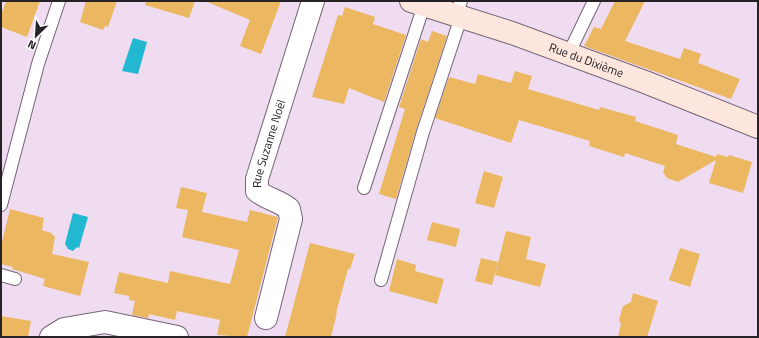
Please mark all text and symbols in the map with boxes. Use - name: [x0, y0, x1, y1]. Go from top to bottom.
- north arrow: [16, 16, 56, 56]
- text: N: [25, 36, 39, 54]
- street label: Rue du Dixième: [546, 37, 626, 82]
- street label: Rue Suzanne Noël: [247, 97, 290, 188]

